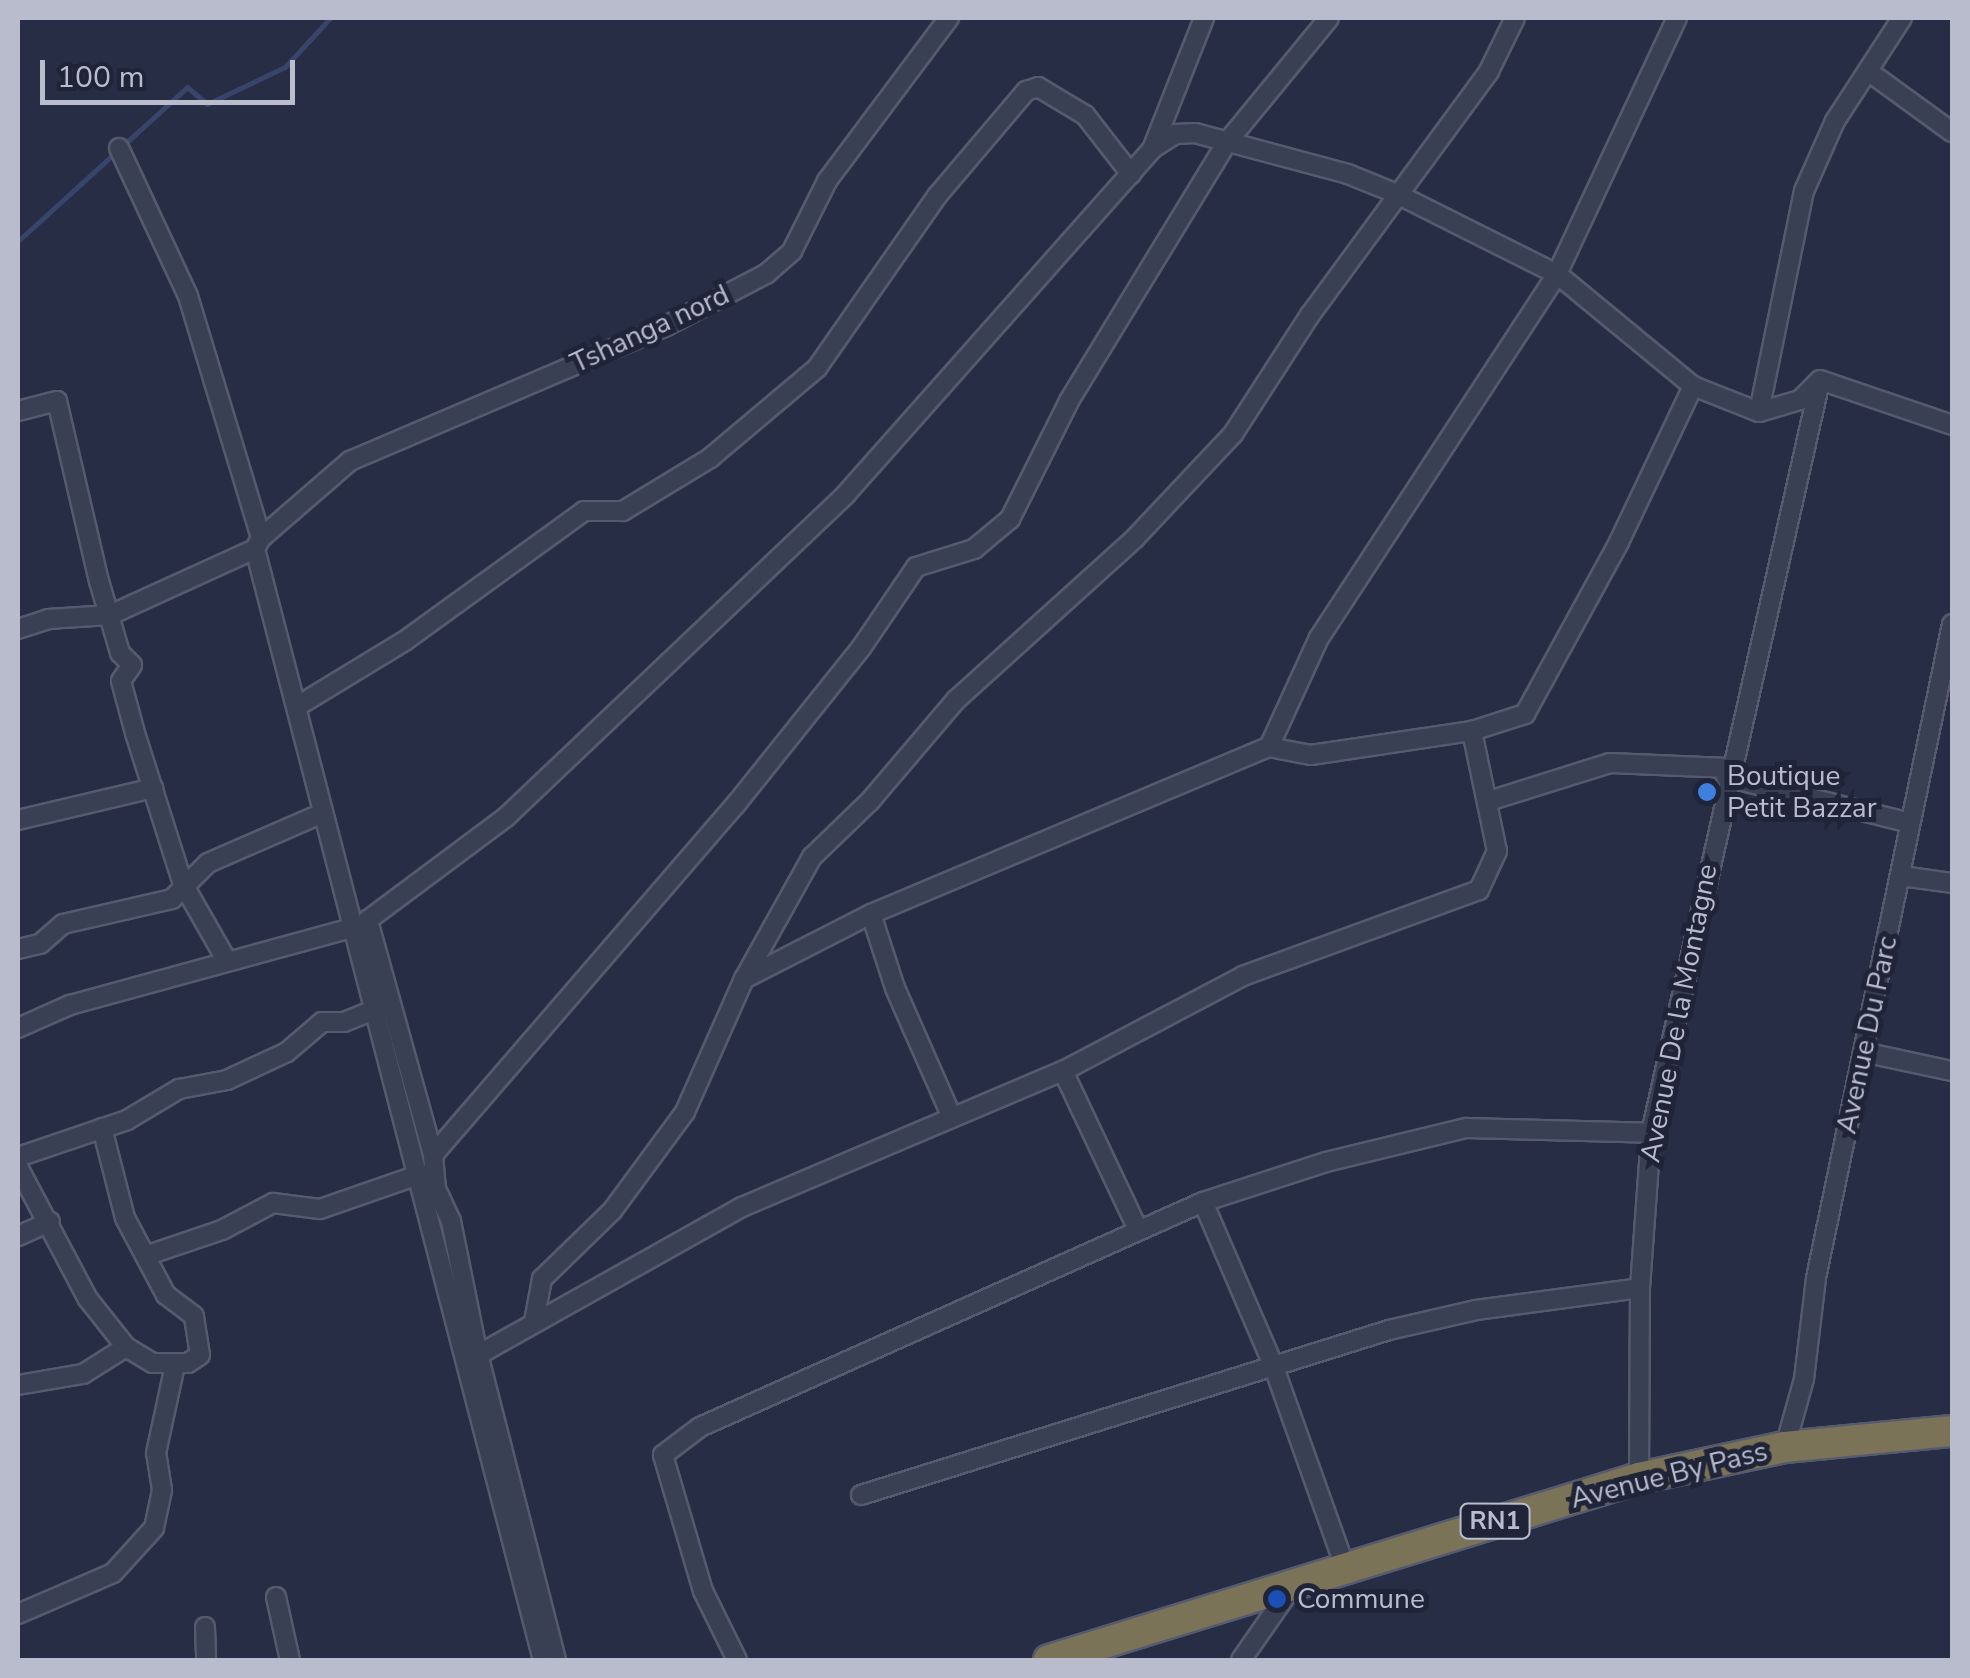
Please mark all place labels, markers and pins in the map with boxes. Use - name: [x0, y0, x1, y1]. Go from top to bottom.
- place label: Boutique Petit Bazzar: [1727, 759, 1877, 825]
- marker: Boutique Petit Bazzar: [1696, 781, 1718, 803]
- place label: Commune: [1297, 1582, 1425, 1616]
- marker: Commune: [1266, 1588, 1288, 1610]

